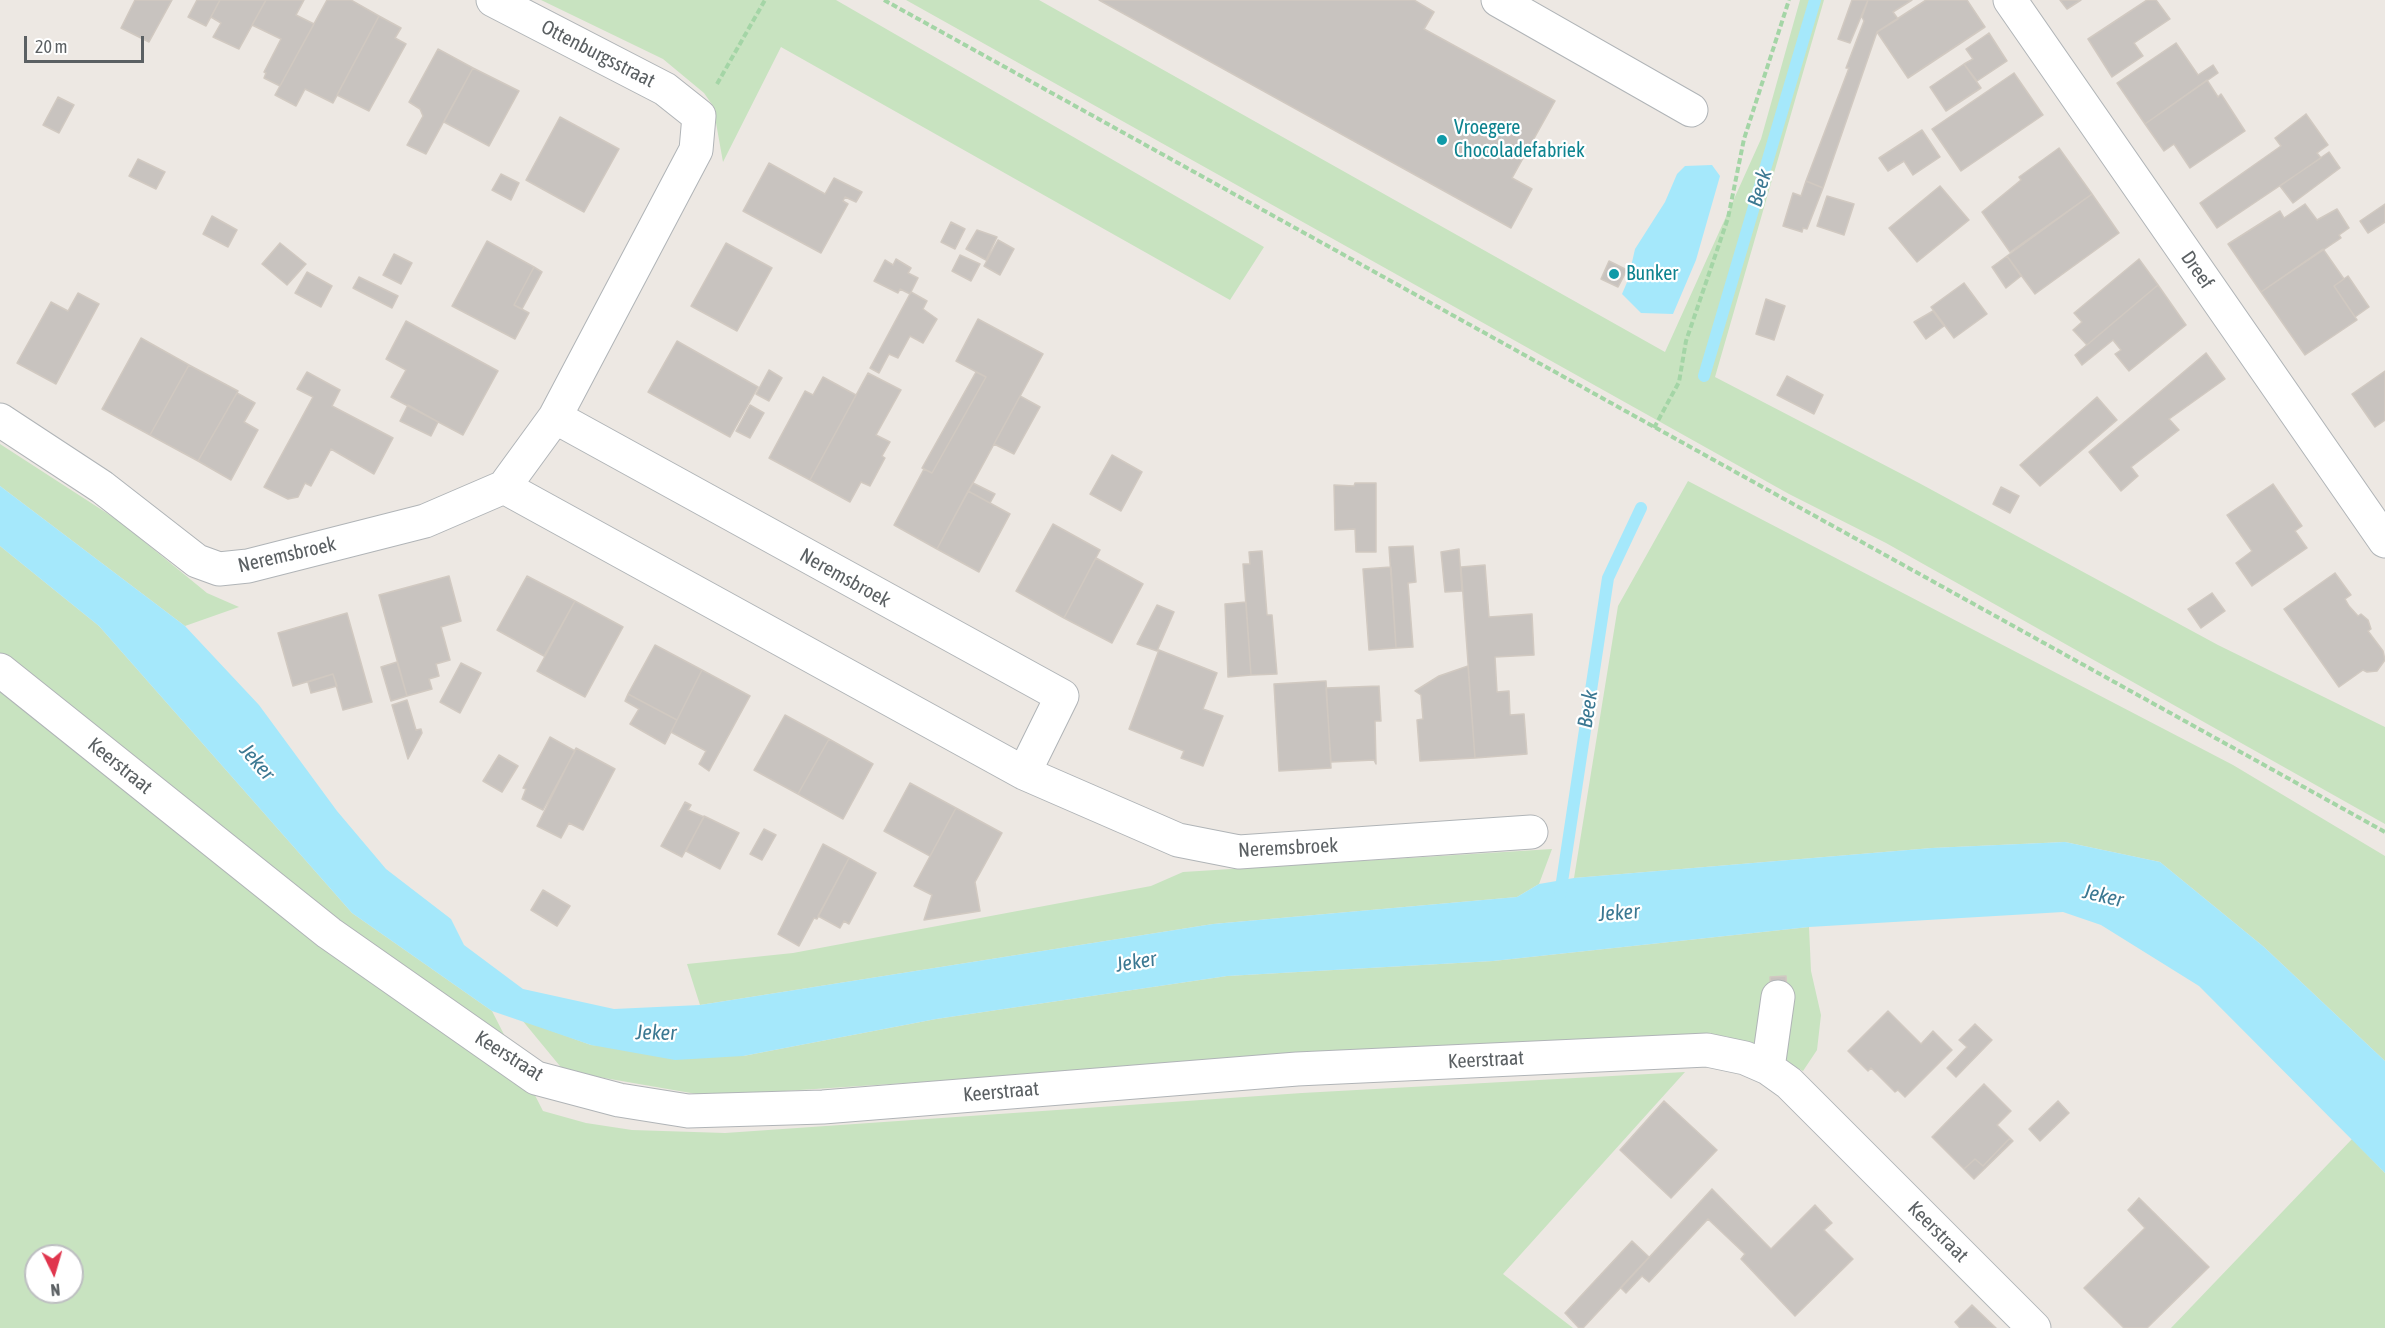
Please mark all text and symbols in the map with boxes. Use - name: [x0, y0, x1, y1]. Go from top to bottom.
- street label: Ottenburgsstraat: [537, 15, 659, 93]
- scale bar: [27, 24, 147, 62]
- text: 20 m: [35, 36, 67, 57]
- place label: Vroegere Chocoladefabriek: [1454, 116, 1585, 163]
- marker: Vroegere Chocoladefabriek: [1435, 133, 1449, 147]
- water label: Beek: [1742, 166, 1778, 210]
- street label: Dreef: [2176, 246, 2218, 294]
- place label: Bunker: [1626, 262, 1678, 286]
- marker: Bunker: [1607, 267, 1621, 281]
- street label: Neremsbroek: [236, 532, 338, 578]
- street label: Neremsbroek: [795, 543, 895, 613]
- water label: Beek: [1573, 688, 1603, 730]
- street label: Keerstraat: [83, 733, 157, 799]
- water label: Jeker: [234, 738, 280, 786]
- street label: Neremsbroek: [1237, 833, 1339, 863]
- water label: Jeker: [2080, 879, 2126, 913]
- water label: Jeker: [1598, 899, 1640, 927]
- water label: Jeker: [1114, 946, 1158, 978]
- water label: Jeker: [635, 1020, 677, 1046]
- street label: Keerstraat: [470, 1026, 548, 1086]
- street label: Keerstraat: [1447, 1046, 1525, 1074]
- street label: Keerstraat: [962, 1077, 1040, 1107]
- street label: Keerstraat: [1903, 1197, 1973, 1267]
- north arrow: [24, 1244, 84, 1304]
- text: N: [50, 1281, 61, 1299]

